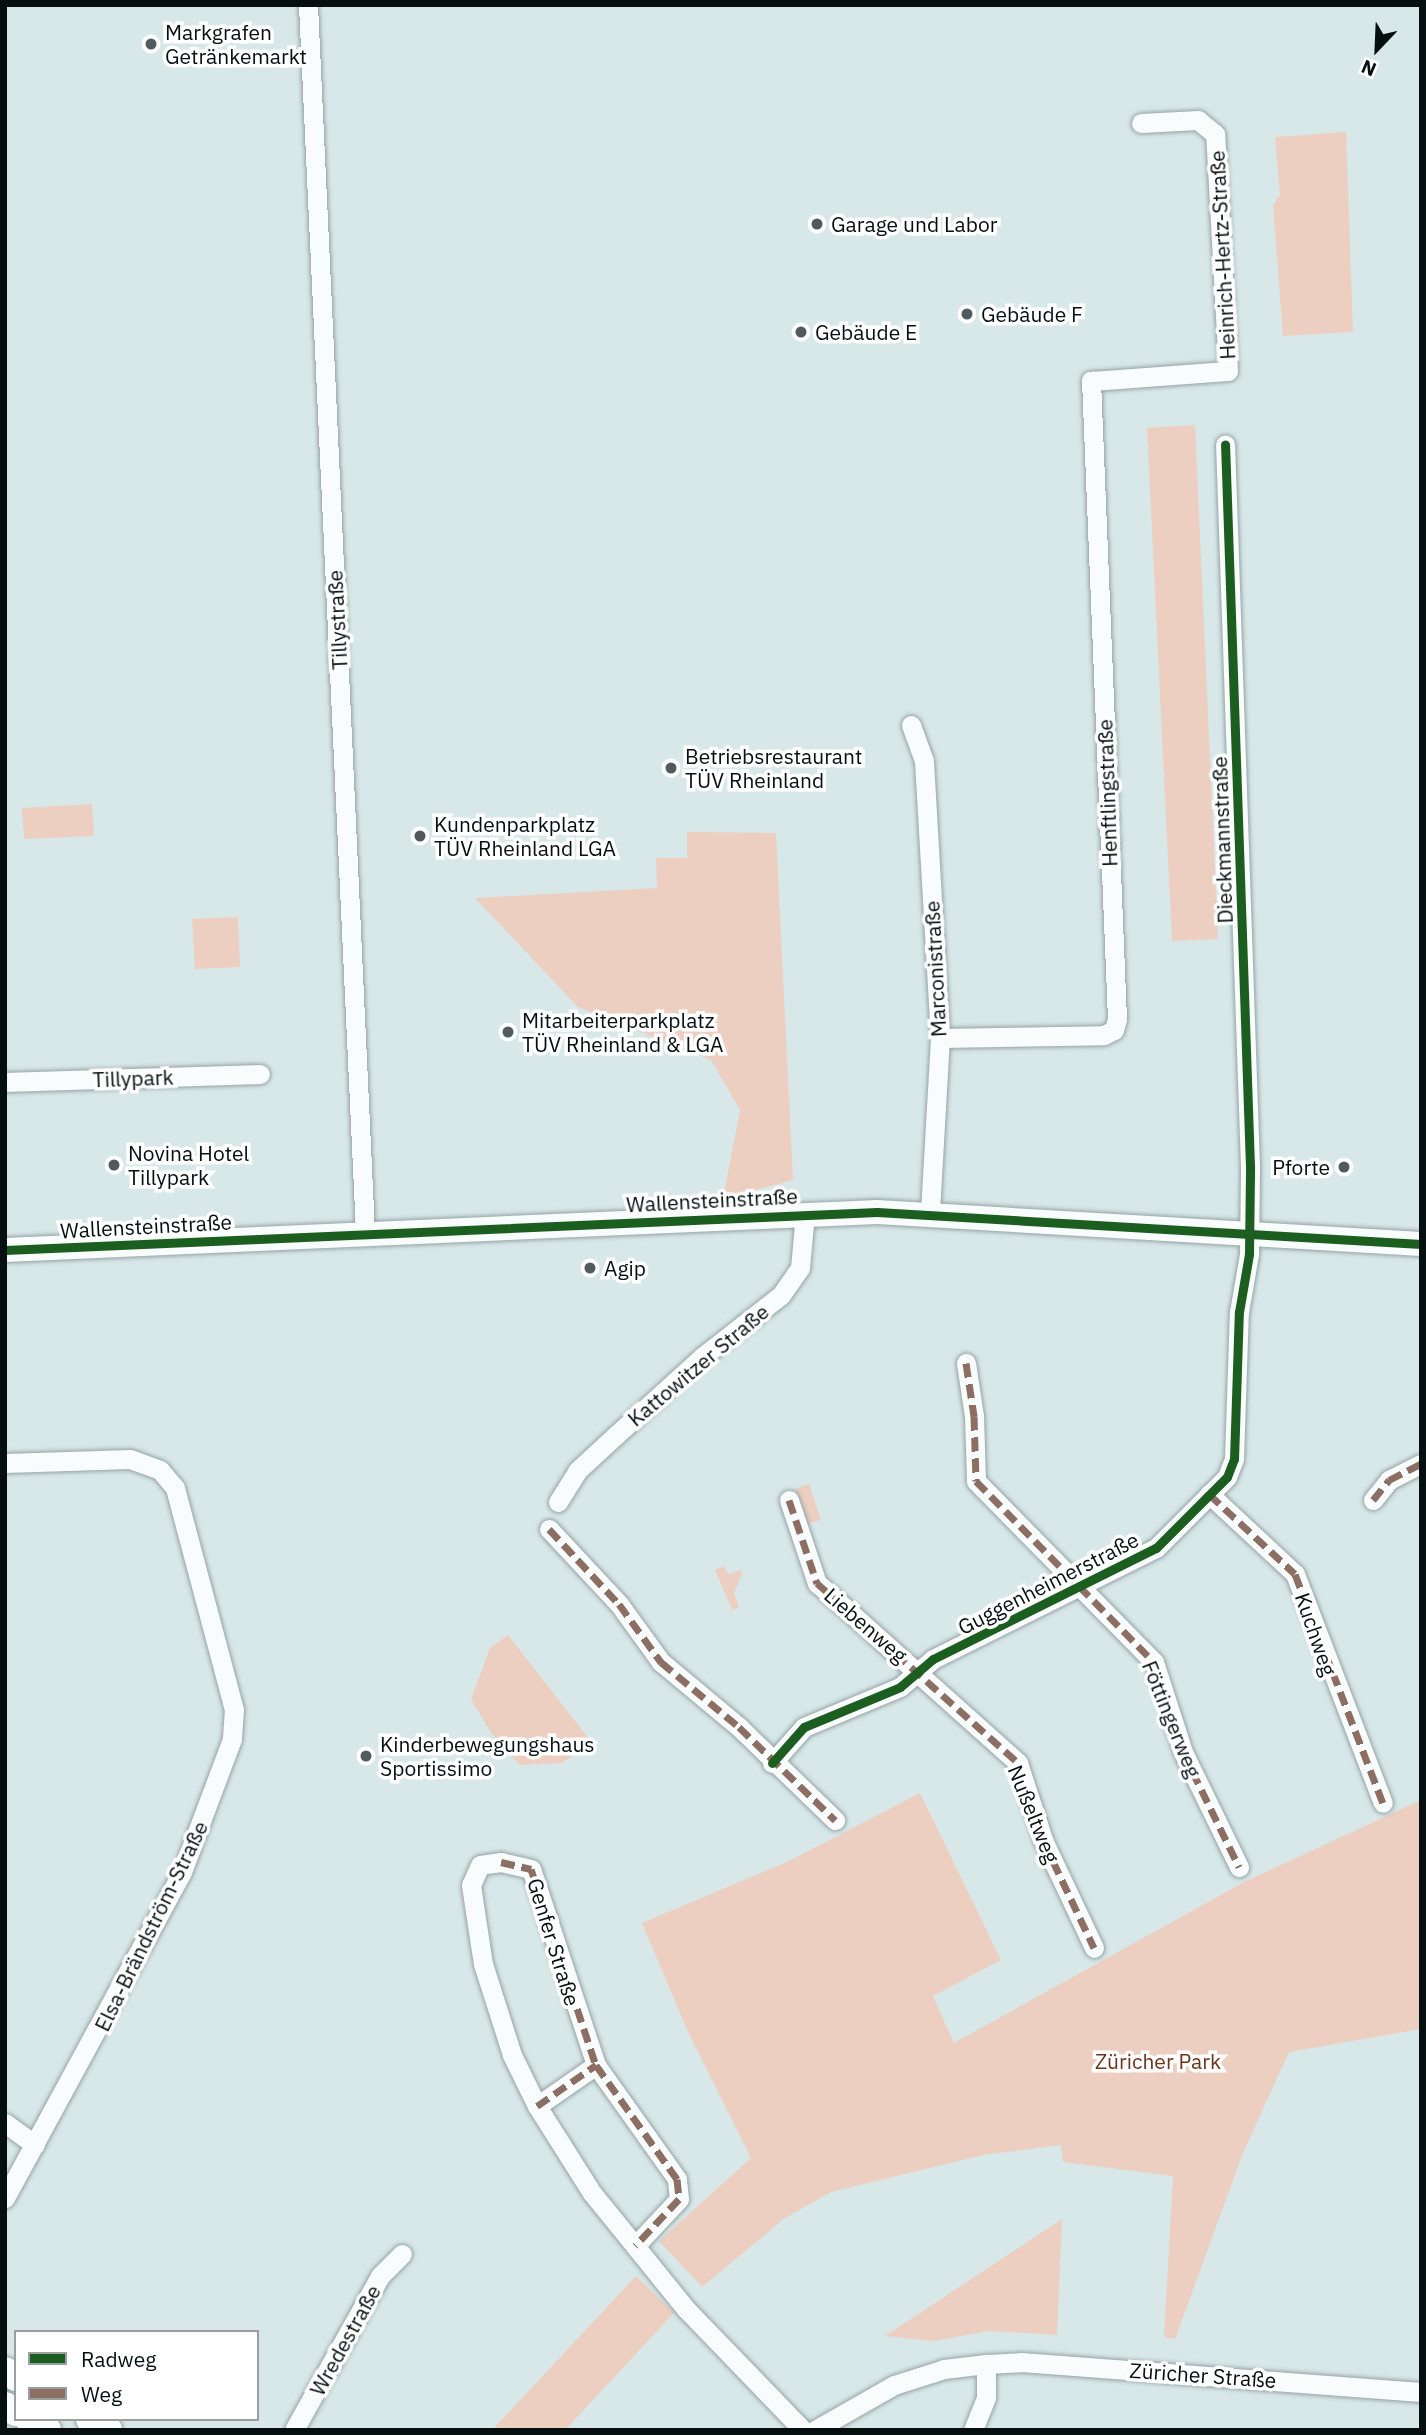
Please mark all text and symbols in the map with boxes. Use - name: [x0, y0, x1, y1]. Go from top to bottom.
- north arrow: [1342, 14, 1412, 84]
- place label: Markgrafen Getränkemarkt: [165, 19, 307, 69]
- marker: Markgrafen Getränkemarkt: [143, 36, 159, 52]
- text: N: [1358, 55, 1380, 82]
- street label: Heinrich-Hertz-Straße: [1204, 150, 1240, 360]
- place label: Garage und Labor: [831, 211, 997, 237]
- marker: Garage und Labor: [809, 216, 825, 232]
- place label: Gebäude F: [981, 301, 1083, 327]
- marker: Gebäude F: [959, 306, 975, 322]
- place label: Gebäude E: [815, 319, 917, 345]
- marker: Gebäude E: [793, 324, 809, 340]
- street label: Tillystraße: [322, 569, 352, 671]
- street label: Henftlingstraße: [1092, 719, 1122, 867]
- place label: Betriebsrestaurant TÜV Rheinland: [685, 743, 862, 793]
- street label: Dieckmannstraße: [1206, 756, 1238, 924]
- marker: Betriebsrestaurant TÜV Rheinland: [663, 760, 679, 776]
- place label: Kundenparkplatz TÜV Rheinland LGA: [434, 811, 616, 861]
- marker: Kundenparkplatz TÜV Rheinland LGA: [412, 828, 428, 844]
- street label: Marconistraße: [919, 900, 951, 1038]
- place label: Mitarbeiterparkplatz TÜV Rheinland & LGA: [522, 1007, 724, 1057]
- marker: Mitarbeiterparkplatz TÜV Rheinland & LGA: [500, 1024, 516, 1040]
- street label: Tillypark: [92, 1064, 174, 1092]
- place label: Novina Hotel Tillypark: [128, 1140, 249, 1190]
- place label: Pforte: [1272, 1154, 1330, 1180]
- marker: Novina Hotel Tillypark: [106, 1157, 122, 1173]
- marker: Pforte: [1336, 1159, 1352, 1175]
- street label: Wallensteinstraße: [626, 1183, 798, 1217]
- street label: Wallensteinstraße: [60, 1209, 232, 1243]
- place label: Agip: [604, 1255, 646, 1281]
- marker: Agip: [582, 1260, 598, 1276]
- street label: Kattowitzer Straße: [622, 1299, 774, 1431]
- street label: Guggenheimerstraße: [953, 1526, 1143, 1640]
- street label: Liebenweg: [819, 1582, 913, 1668]
- street label: Kuchweg: [1290, 1589, 1342, 1679]
- street label: Föttingerweg: [1137, 1657, 1207, 1781]
- place label: Kinderbewegungshaus Sportissimo: [380, 1731, 595, 1781]
- marker: Kinderbewegungshaus Sportissimo: [358, 1748, 374, 1764]
- street label: Nußeltweg: [1003, 1761, 1065, 1867]
- street label: Elsa-Brändström-Straße: [89, 1817, 213, 2035]
- street label: Genfer Straße: [523, 1875, 585, 2009]
- park label: Züricher Park: [1095, 2048, 1221, 2074]
- street label: Wredestraße: [304, 2280, 386, 2400]
- legend: [14, 2330, 259, 2421]
- text: Radweg: [81, 2345, 156, 2373]
- street label: Züricher Straße: [1129, 2357, 1277, 2393]
- text: Weg: [81, 2380, 122, 2408]

